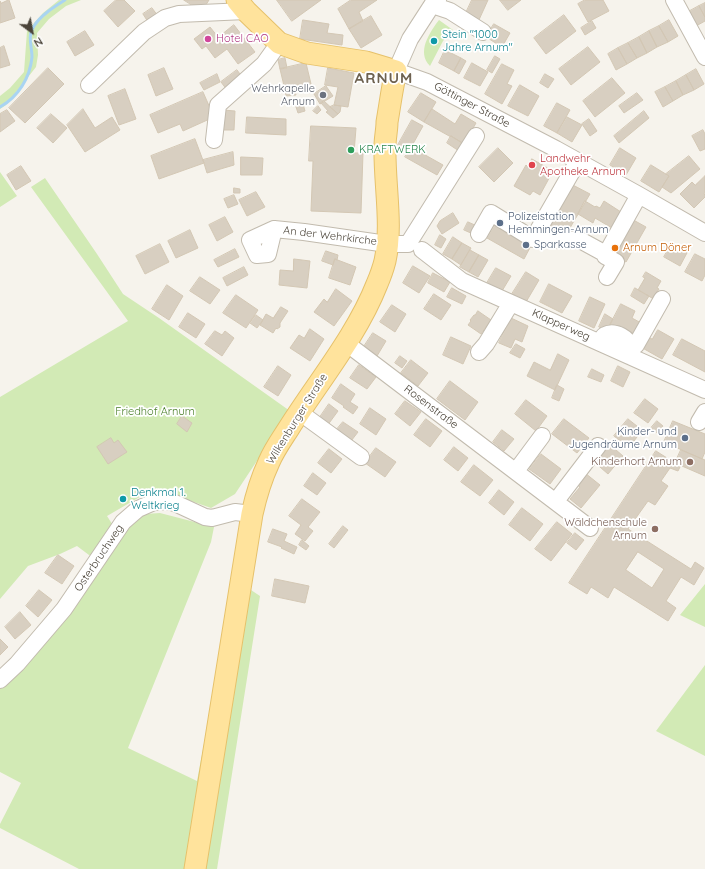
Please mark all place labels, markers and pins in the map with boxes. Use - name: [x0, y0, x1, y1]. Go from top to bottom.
- place label: Stein "1000 Jahre Arnum": [442, 28, 513, 54]
- place label: Hotel CAO: [216, 32, 269, 46]
- marker: Hotel CAO: [203, 34, 213, 44]
- marker: Stein "1000 Jahre Arnum": [429, 36, 439, 46]
- place label: Wehrkapelle Arnum: [251, 82, 315, 108]
- marker: Wehrkapelle Arnum: [318, 90, 328, 100]
- place label: KRAFTWERK: [359, 143, 426, 157]
- marker: KRAFTWERK: [346, 145, 356, 155]
- place label: Landwehr Apotheke Arnum: [540, 152, 625, 178]
- marker: Landwehr Apotheke Arnum: [527, 160, 537, 170]
- place label: Polizeistation Hemmingen-Arnum: [508, 210, 608, 236]
- marker: Polizeistation Hemmingen-Arnum: [495, 218, 505, 228]
- place label: Sparkasse: [534, 238, 587, 252]
- marker: Sparkasse: [521, 240, 531, 250]
- place label: Arnum Döner: [623, 241, 691, 255]
- marker: Arnum Döner: [610, 243, 620, 253]
- place label: Kinder- und Jugendräume Arnum: [569, 425, 677, 451]
- marker: Kinder- und Jugendräume Arnum: [680, 433, 690, 443]
- place label: Kinderhort Arnum: [591, 455, 682, 469]
- marker: Kinderhort Arnum: [685, 457, 695, 467]
- place label: Denkmal 1. Weltkrieg: [131, 486, 186, 512]
- marker: Denkmal 1. Weltkrieg: [118, 494, 128, 504]
- place label: Wäldchenschule Arnum: [564, 516, 647, 542]
- marker: Wäldchenschule Arnum: [650, 524, 660, 534]

